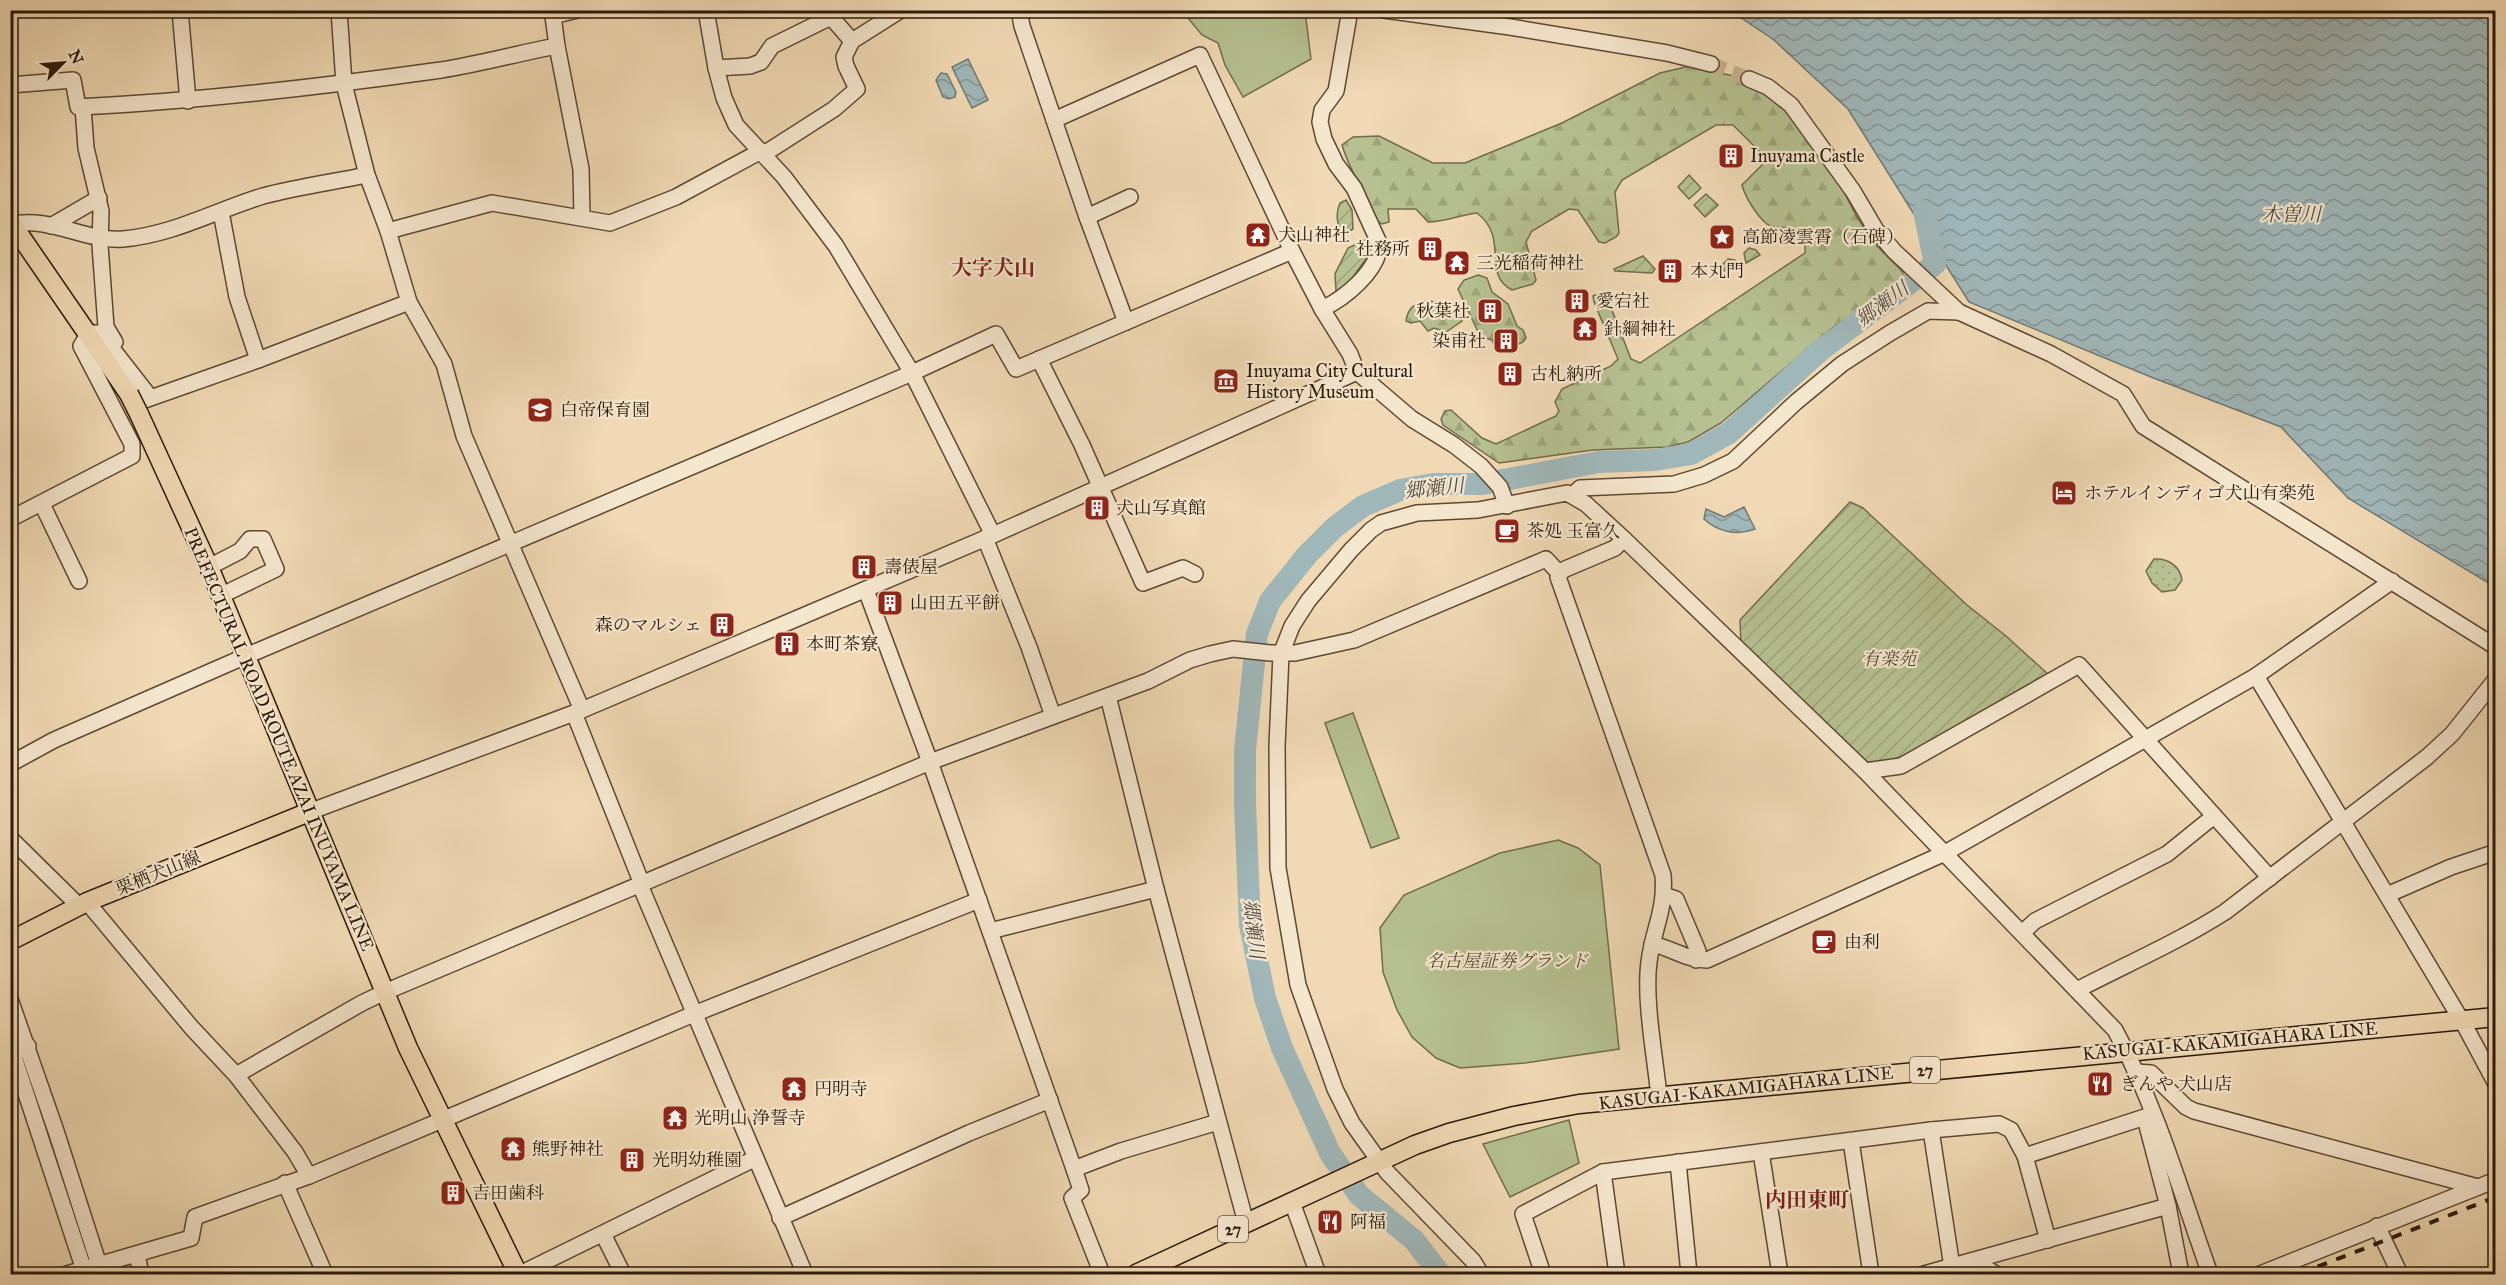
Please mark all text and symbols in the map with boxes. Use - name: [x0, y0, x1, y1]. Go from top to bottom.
- north arrow: [33, 33, 93, 93]
- text: N: [65, 47, 88, 67]
- building icon: Inuyama Castle: [1716, 141, 1746, 171]
- place label: Inuyama Castle: [1750, 145, 1865, 167]
- water label: 木曽川: [2261, 202, 2323, 226]
- temple icon: 犬山神社: [1243, 220, 1273, 250]
- place icon: 高節凌雲霄（石碑）: [1707, 222, 1737, 252]
- place label: 犬山神社: [1278, 224, 1350, 246]
- place label: 高節凌雲霄（石碑）: [1742, 226, 1904, 248]
- building icon: 社務所: [1415, 234, 1445, 264]
- place label: 社務所: [1356, 238, 1410, 260]
- temple icon: 三光稲荷神社: [1442, 248, 1472, 278]
- place label: 三光稲荷神社: [1476, 252, 1584, 274]
- district label: 大字犬山: [951, 255, 1035, 281]
- building icon: 本丸門: [1655, 256, 1685, 286]
- place label: 本丸門: [1690, 260, 1744, 282]
- water label: 郷瀬川: [1851, 275, 1915, 332]
- building icon: 愛宕社: [1562, 286, 1592, 316]
- place label: 愛宕社: [1596, 290, 1650, 312]
- building icon: 秋葉社: [1475, 296, 1505, 326]
- place label: 秋葉社: [1416, 300, 1470, 322]
- temple icon: 針綱神社: [1570, 314, 1600, 344]
- place label: 針綱神社: [1604, 318, 1676, 340]
- building icon: 染甫社: [1491, 326, 1521, 356]
- place label: 染甫社: [1432, 330, 1486, 352]
- building icon: 古札納所: [1495, 359, 1525, 389]
- place label: Inuyama City Cultural History Museum: [1246, 360, 1413, 403]
- place label: 古札納所: [1530, 363, 1602, 385]
- museum icon: Inuyama City Cultural History Museum: [1211, 366, 1241, 396]
- school or university icon: 白帝保育園: [525, 395, 555, 425]
- place label: 白帝保育園: [560, 399, 650, 421]
- water label: 郷瀬川: [1403, 473, 1467, 503]
- hotel icon: ホテルインディゴ犬山有楽苑: [2049, 478, 2079, 508]
- place label: ホテルインディゴ犬山有楽苑: [2084, 482, 2315, 504]
- building icon: 犬山写真館: [1082, 493, 1112, 523]
- place label: 犬山写真館: [1116, 497, 1206, 519]
- cafe icon: 茶処 玉富久: [1492, 516, 1522, 546]
- place label: 茶処 玉富久: [1526, 520, 1620, 542]
- street label: PREFECTURAL ROAD ROUTE AZAI INUYAMA LINE: [179, 524, 379, 954]
- building icon: 壽俵屋: [849, 552, 879, 582]
- place label: 壽俵屋: [884, 556, 938, 578]
- building icon: 山田五平餅: [875, 588, 905, 618]
- place label: 山田五平餅: [910, 592, 1000, 614]
- building icon: 森のマルシェ: [707, 610, 737, 640]
- place label: 森のマルシェ: [595, 614, 702, 636]
- building icon: 本町茶寮: [772, 629, 802, 659]
- place label: 本町茶寮: [806, 633, 878, 655]
- park label: 有楽苑: [1862, 648, 1919, 670]
- street label: 栗栖犬山線: [112, 846, 204, 900]
- water label: 郷瀬川: [1238, 898, 1270, 962]
- cafe icon: 由利: [1809, 927, 1839, 957]
- place label: 由利: [1844, 931, 1880, 953]
- park label: 名古屋証券グランド: [1426, 950, 1589, 972]
- street label: KASUGAI-KAKAMIGAHARA LINE: [2081, 1017, 2379, 1065]
- road number: 27: [1910, 1057, 1940, 1083]
- street label: KASUGAI-KAKAMIGAHARA LINE: [1598, 1062, 1895, 1114]
- restaurant icon: ぎんや 犬山店: [2085, 1069, 2115, 1099]
- place label: ぎんや 犬山店: [2120, 1073, 2232, 1095]
- temple icon: 円明寺: [779, 1074, 809, 1104]
- place label: 円明寺: [814, 1078, 868, 1100]
- temple icon: 光明山 浄誓寺: [660, 1103, 690, 1133]
- place label: 光明山 浄誓寺: [694, 1107, 806, 1129]
- temple icon: 熊野神社: [498, 1134, 528, 1164]
- place label: 熊野神社: [532, 1138, 604, 1160]
- building icon: 光明幼稚園: [617, 1145, 647, 1175]
- place label: 光明幼稚園: [652, 1149, 742, 1171]
- building icon: 吉田歯科: [438, 1178, 468, 1208]
- place label: 吉田歯科: [472, 1182, 544, 1204]
- district label: 内田東町: [1765, 1187, 1849, 1213]
- restaurant icon: 阿福: [1315, 1207, 1345, 1237]
- place label: 阿福: [1350, 1211, 1386, 1233]
- road number: 27: [1218, 1216, 1248, 1242]

